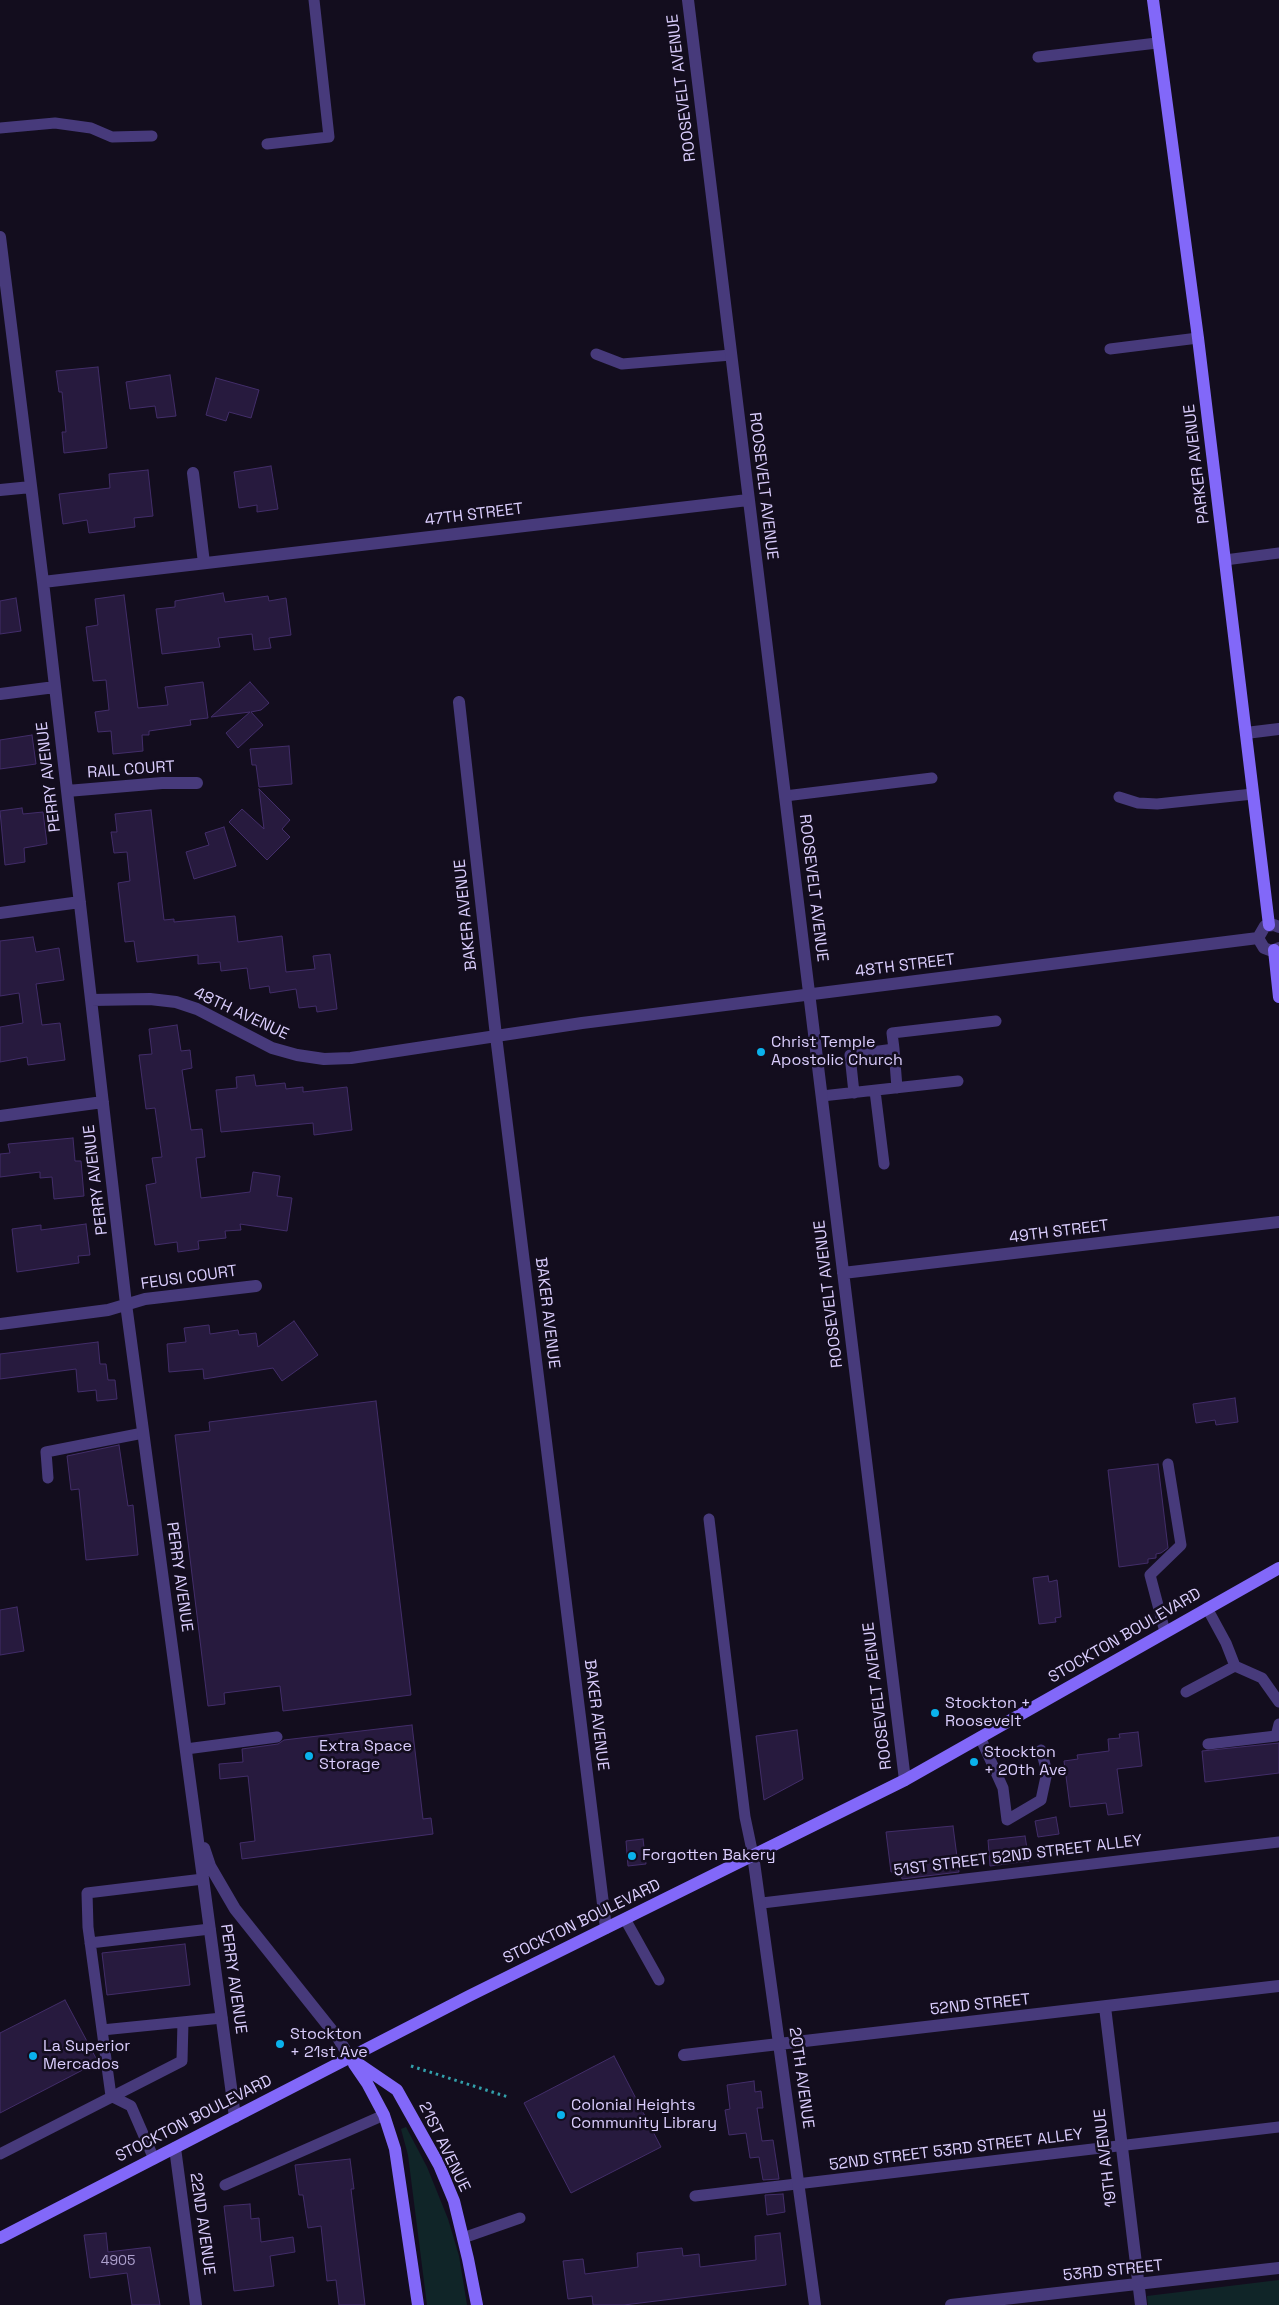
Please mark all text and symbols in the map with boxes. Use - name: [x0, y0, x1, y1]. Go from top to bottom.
- street label: ROOSEVELT AVENUE: [663, 13, 701, 163]
- street label: PARKER AVENUE: [1180, 403, 1214, 525]
- street label: ROOSEVELT AVENUE: [744, 411, 782, 561]
- street label: 47TH STREET: [424, 499, 524, 531]
- street label: PERRY AVENUE: [33, 721, 65, 833]
- street label: RAIL COURT: [86, 757, 176, 783]
- street label: ROOSEVELT AVENUE: [794, 813, 832, 963]
- street label: BAKER AVENUE: [451, 858, 481, 972]
- street label: 48TH STREET: [854, 950, 956, 982]
- street label: 48TH AVENUE: [191, 984, 291, 1044]
- place label: Christ Temple Apostolic Church: [771, 1033, 903, 1071]
- marker: Christ Temple Apostolic Church: [755, 1046, 767, 1058]
- street label: PERRY AVENUE: [80, 1124, 112, 1236]
- street label: 49TH STREET: [1008, 1216, 1110, 1248]
- street label: ROOSEVELT AVENUE: [810, 1219, 848, 1369]
- street label: BAKER AVENUE: [531, 1256, 563, 1370]
- street label: FEUSI COURT: [140, 1262, 238, 1294]
- street label: PERRY AVENUE: [162, 1521, 196, 1633]
- street label: STOCKTON BOULEVARD: [1045, 1584, 1205, 1688]
- street label: ROOSEVELT AVENUE: [859, 1621, 897, 1771]
- street label: BAKER AVENUE: [580, 1658, 612, 1772]
- place label: Stockton + Roosevelt: [945, 1694, 1031, 1732]
- marker: Stockton + Roosevelt: [929, 1707, 941, 1719]
- place label: Extra Space Storage: [319, 1737, 412, 1775]
- place label: Stockton + 20th Ave: [984, 1743, 1067, 1781]
- marker: Extra Space Storage: [303, 1750, 315, 1762]
- marker: Stockton + 20th Ave: [968, 1756, 980, 1768]
- street label: 51ST STREET 52ND STREET ALLEY: [893, 1831, 1143, 1881]
- place label: Forgotten Bakery: [642, 1846, 775, 1866]
- marker: Forgotten Bakery: [626, 1850, 638, 1862]
- street label: STOCKTON BOULEVARD: [500, 1875, 664, 1969]
- street label: PERRY AVENUE: [216, 1923, 250, 2035]
- street label: 52ND STREET: [929, 1990, 1031, 2020]
- place label: Stockton + 21st Ave: [290, 2025, 368, 2063]
- street label: 20TH AVENUE: [784, 2026, 818, 2130]
- place label: La Superior Mercados: [43, 2037, 130, 2075]
- marker: Stockton + 21st Ave: [274, 2038, 286, 2050]
- marker: La Superior Mercados: [27, 2050, 39, 2062]
- street label: STOCKTON BOULEVARD: [113, 2071, 275, 2167]
- place label: Colonial Heights Community Library: [571, 2096, 717, 2134]
- street label: 21ST AVENUE: [414, 2099, 474, 2195]
- street label: 19TH AVENUE: [1090, 2108, 1122, 2208]
- marker: Colonial Heights Community Library: [555, 2109, 567, 2121]
- street label: 52ND STREET 53RD STREET ALLEY: [828, 2125, 1084, 2175]
- street label: 22ND AVENUE: [185, 2172, 219, 2276]
- house number: 4905: [101, 2253, 135, 2269]
- street label: 53RD STREET: [1062, 2256, 1164, 2286]

